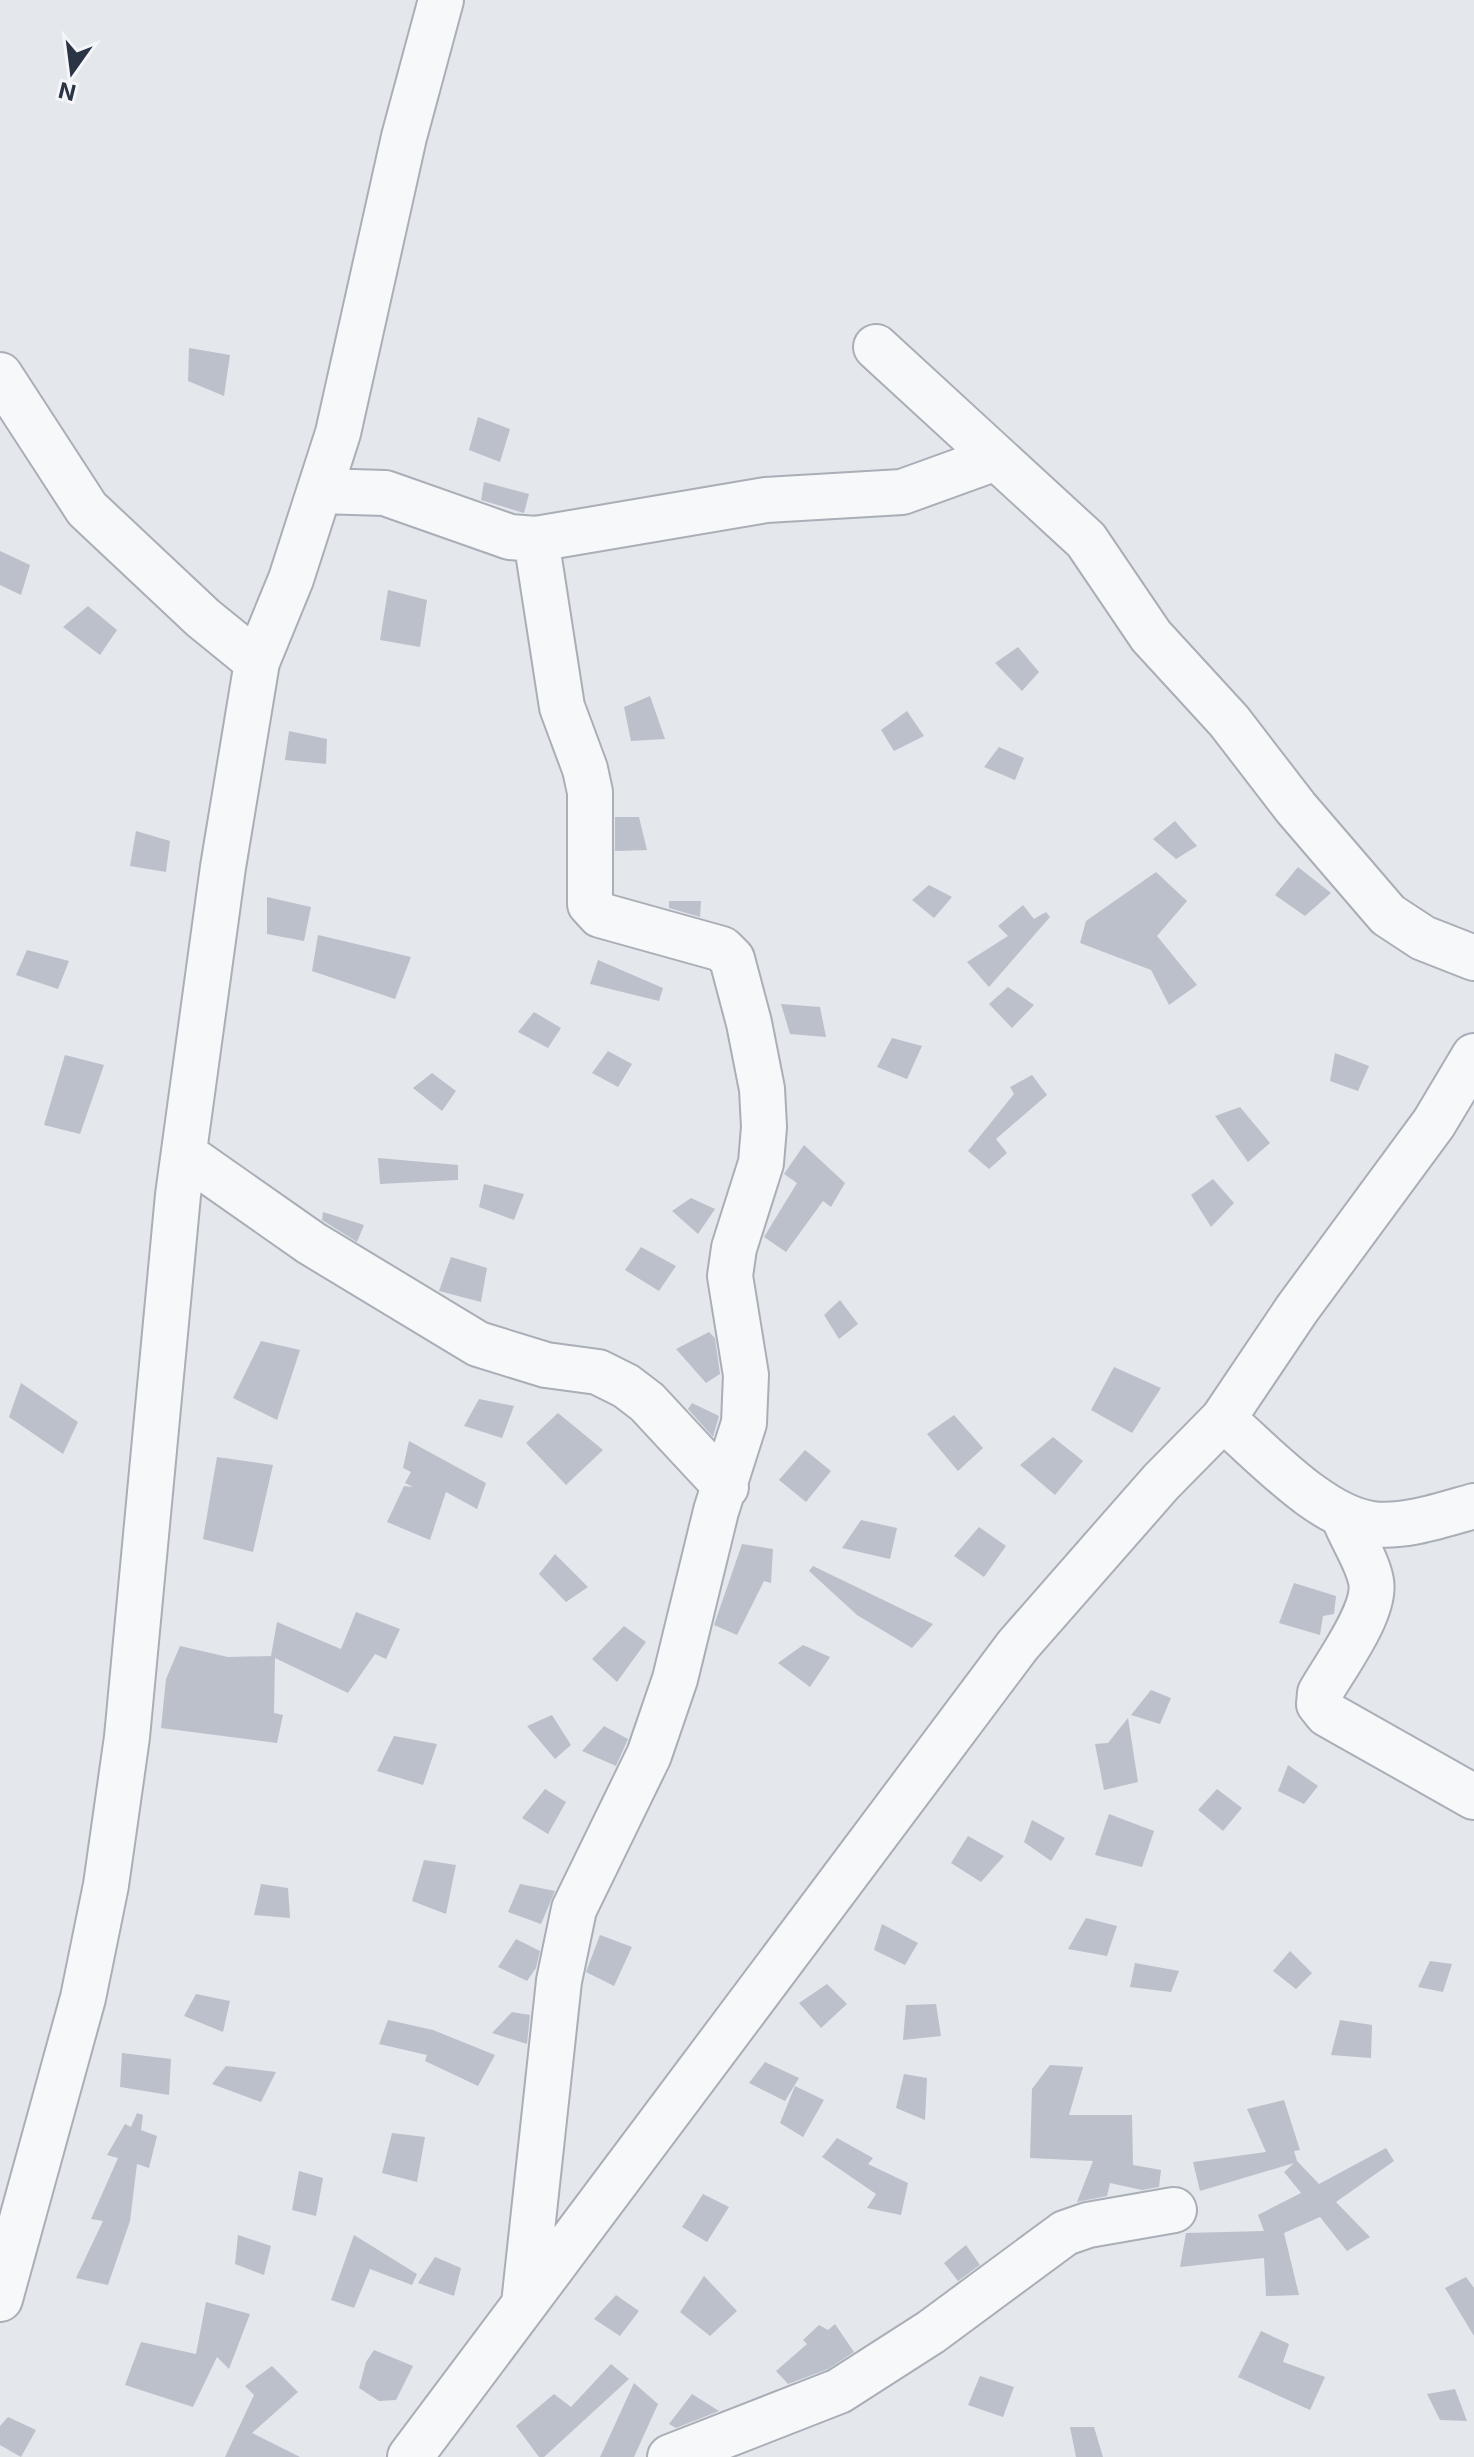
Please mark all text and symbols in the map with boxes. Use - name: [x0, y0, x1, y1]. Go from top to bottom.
- north arrow: [32, 32, 112, 112]
- text: N: [56, 77, 78, 106]

